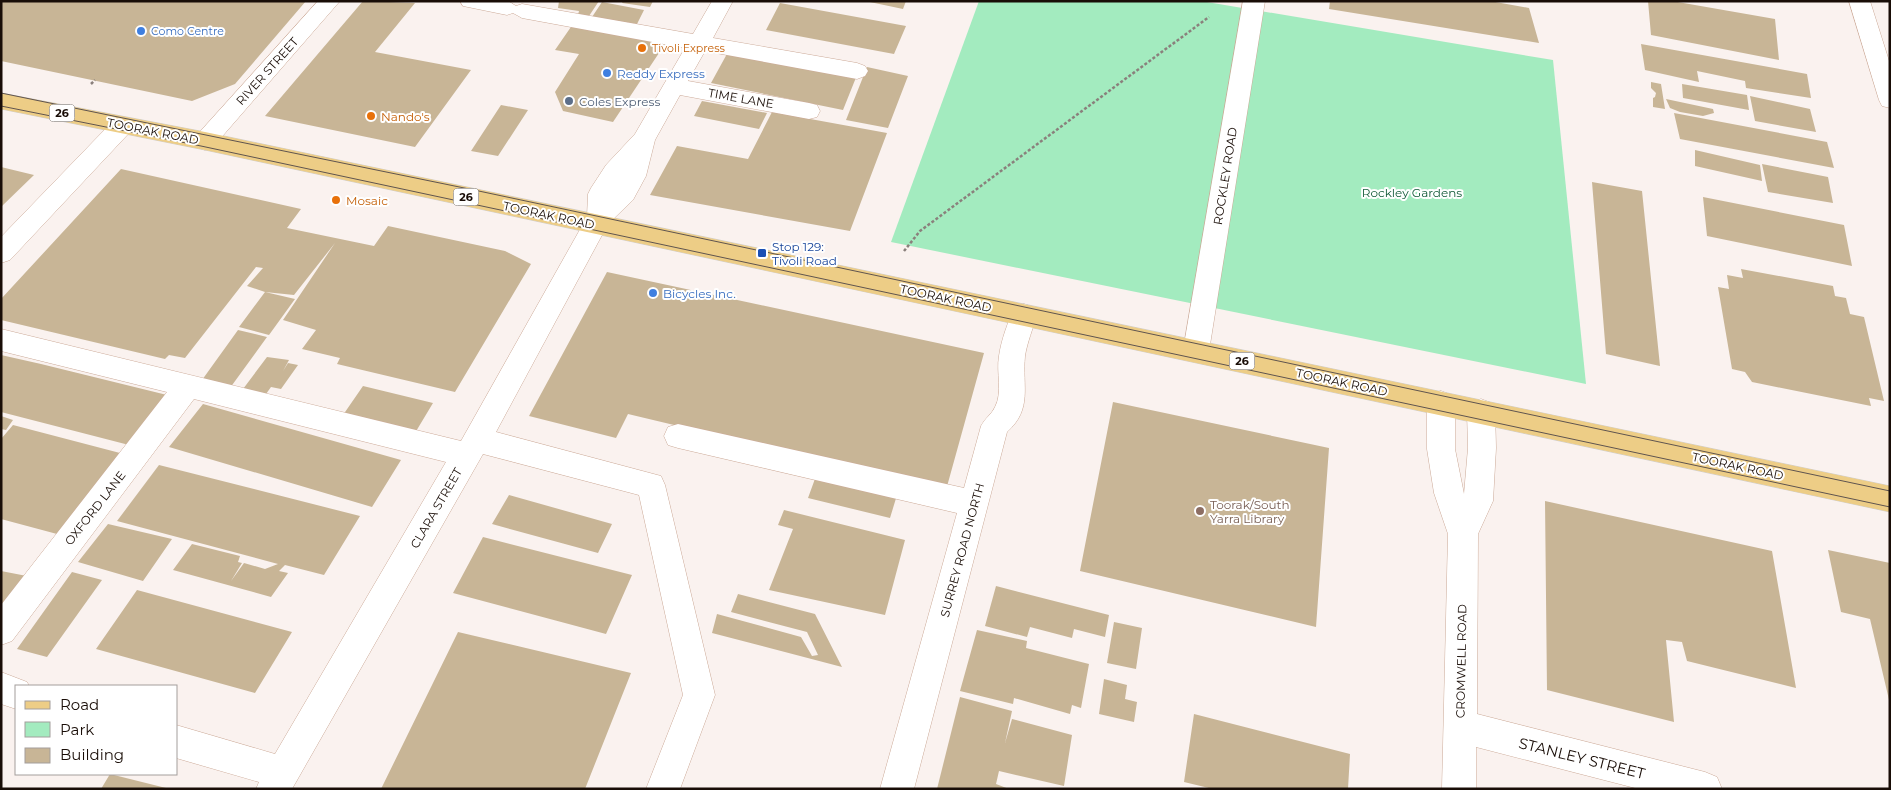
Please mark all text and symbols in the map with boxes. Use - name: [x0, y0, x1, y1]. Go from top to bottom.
- place label: Como Centre: [151, 24, 224, 38]
- marker: Como Centre: [135, 25, 147, 37]
- street label: RIVER STREET: [233, 34, 301, 108]
- place label: Tivoli Express: [652, 41, 726, 55]
- marker: Tivoli Express: [636, 42, 648, 54]
- place label: Reddy Express: [617, 66, 705, 81]
- marker: Reddy Express: [601, 67, 613, 79]
- street label: TIME LANE: [707, 85, 775, 111]
- place label: Coles Express: [579, 94, 660, 109]
- marker: Coles Express: [563, 95, 575, 107]
- road number: 26: [50, 105, 74, 122]
- place label: Nando's: [381, 109, 430, 124]
- marker: Nando's: [365, 110, 377, 122]
- street label: TOORAK ROAD: [106, 115, 200, 147]
- street label: ROCKLEY ROAD: [1210, 126, 1240, 226]
- park label: Rockley Gardens: [1362, 185, 1462, 200]
- road number: 26: [454, 188, 478, 206]
- place label: Mosaic: [346, 193, 388, 208]
- marker: Mosaic: [330, 194, 342, 206]
- street label: TOORAK ROAD: [502, 198, 596, 232]
- place label: Stop 129: Tivoli Road: [772, 239, 837, 268]
- marker: Stop 129: Tivoli Road: [756, 247, 768, 259]
- street label: TOORAK ROAD: [899, 281, 993, 315]
- place label: Bicycles Inc.: [663, 286, 736, 301]
- marker: Bicycles Inc.: [647, 287, 659, 299]
- road number: 26: [1230, 352, 1254, 370]
- street label: TOORAK ROAD: [1295, 365, 1389, 399]
- street label: TOORAK ROAD: [1691, 449, 1785, 483]
- street label: CLARA STREET: [407, 465, 465, 551]
- street label: OXFORD LANE: [61, 468, 129, 548]
- street label: SURREY ROAD NORTH: [937, 481, 987, 619]
- place label: Toorak/South Yarra Library: [1210, 497, 1290, 526]
- marker: Toorak/South Yarra Library: [1194, 505, 1206, 517]
- street label: CROMWELL ROAD: [1453, 604, 1469, 718]
- legend: [15, 685, 178, 775]
- text: Road: [60, 695, 99, 714]
- text: Park: [60, 720, 94, 739]
- street label: STANLEY STREET: [1517, 733, 1648, 783]
- text: Building: [60, 745, 124, 764]

